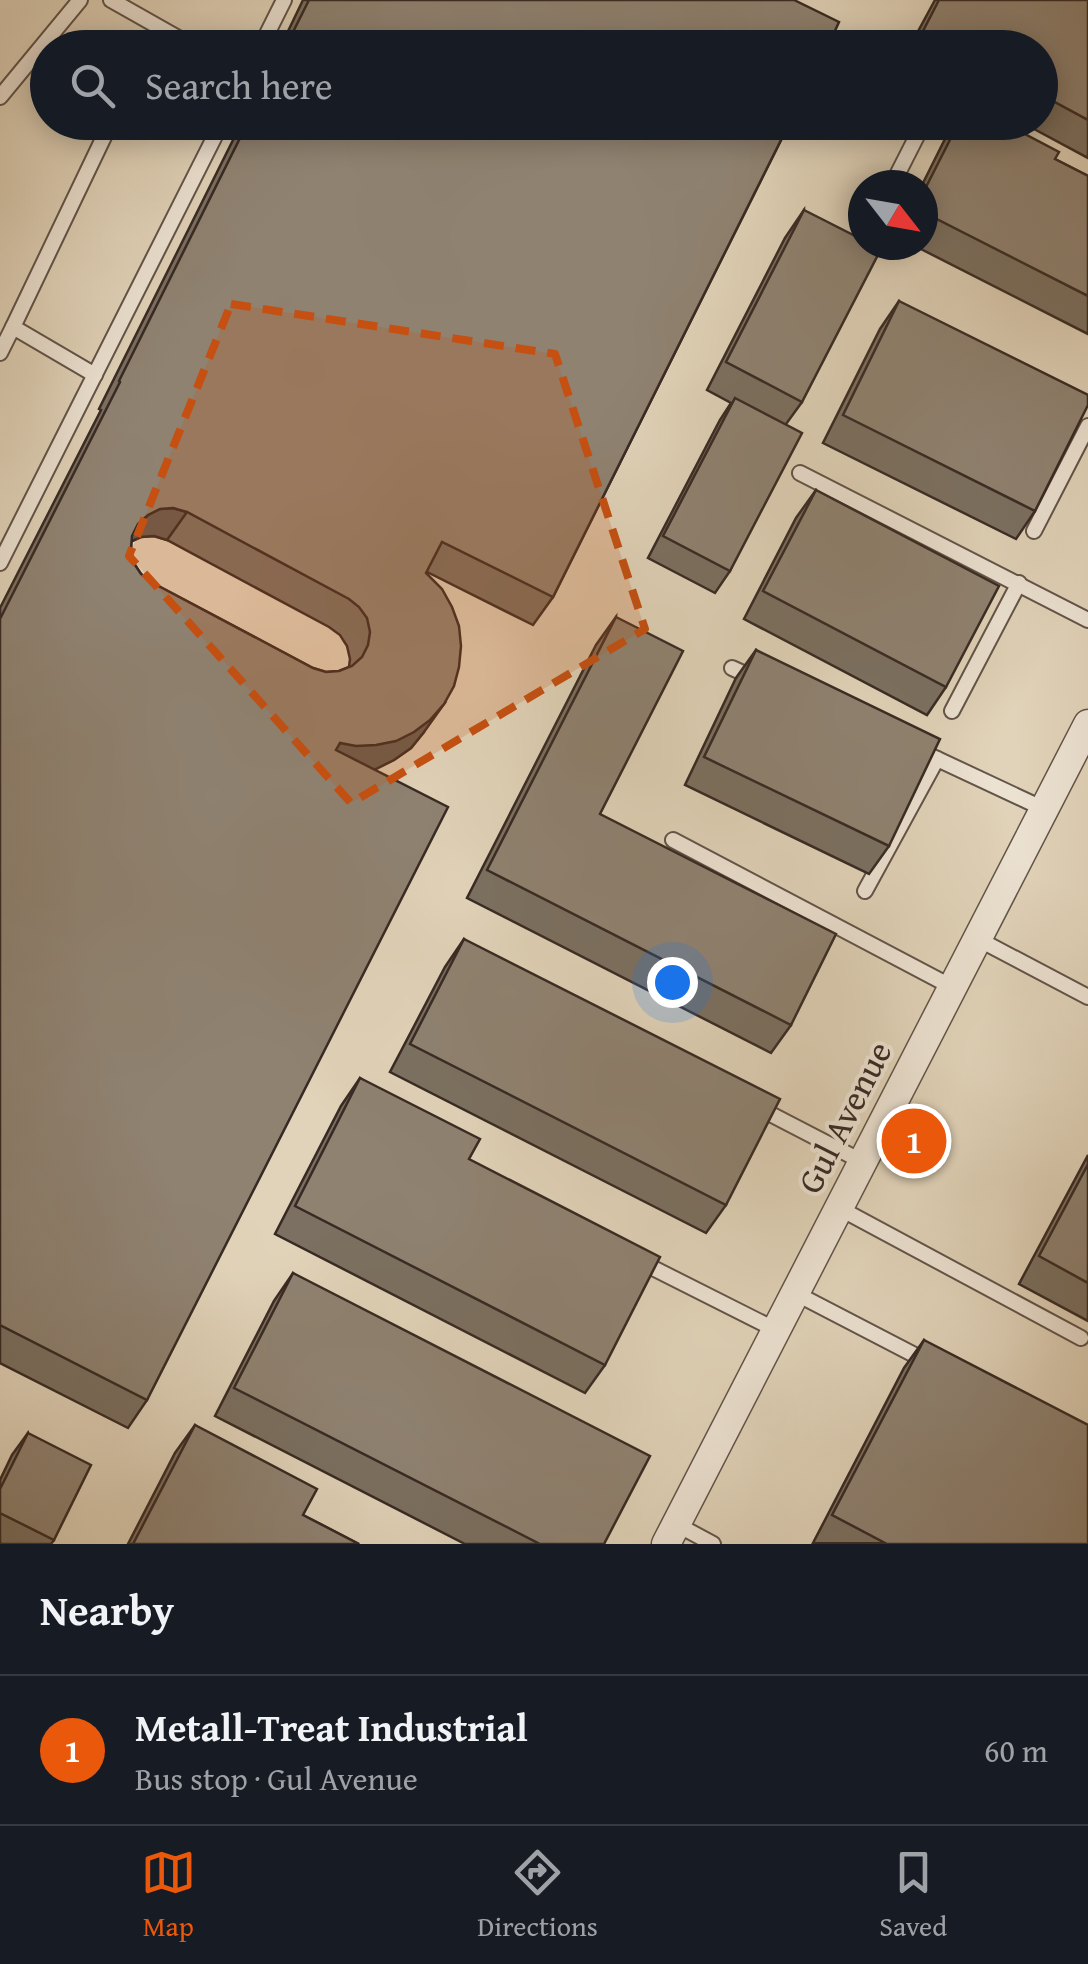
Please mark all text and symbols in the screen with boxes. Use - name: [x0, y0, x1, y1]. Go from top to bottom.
- search box: [30, 30, 1058, 140]
- text: Search here: [145, 57, 333, 113]
- icon: search: [65, 58, 120, 113]
- north arrow: [848, 170, 938, 260]
- your location: [647, 957, 698, 1008]
- street label: Gul Avenue: [784, 1032, 904, 1202]
- pin: 1: [882, 1104, 946, 1178]
- text: Nearby: [40, 1579, 174, 1640]
- text: Metall-Treat Industrial: [135, 1699, 528, 1755]
- text: 1: [64, 1727, 81, 1774]
- text: 60 m: [984, 1727, 1048, 1774]
- text: Bus stop · Gul Avenue: [135, 1755, 418, 1802]
- tab: Map: [141, 1845, 196, 1946]
- tab: Directions: [477, 1845, 598, 1946]
- tab: Saved: [879, 1845, 947, 1946]

